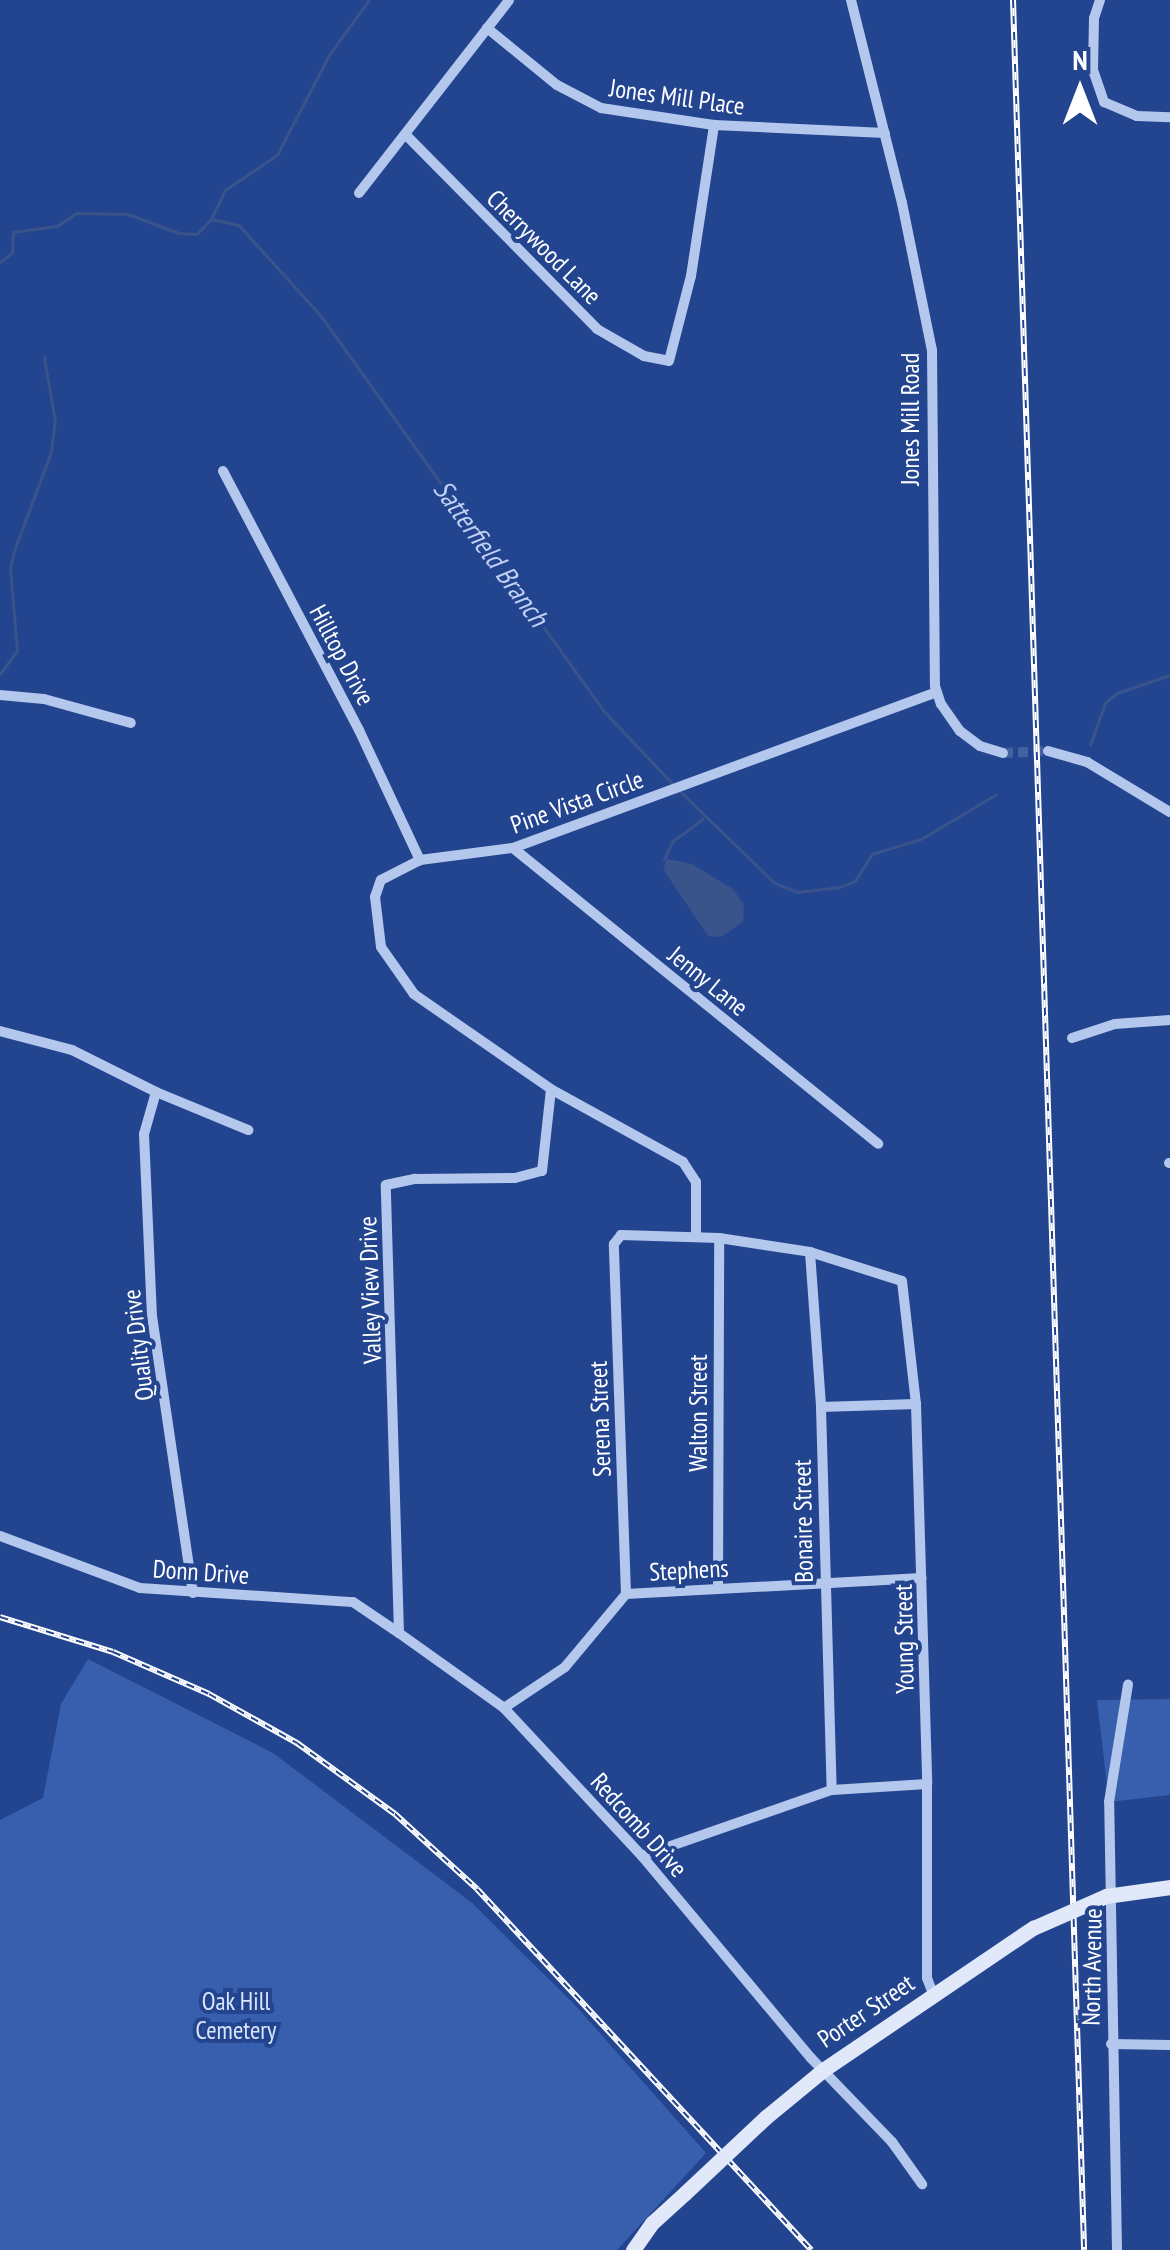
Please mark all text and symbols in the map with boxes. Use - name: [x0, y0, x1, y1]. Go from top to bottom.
- north arrow: [1030, 40, 1130, 140]
- text: N: [1072, 41, 1088, 78]
- street label: Jones Mill Place: [608, 73, 746, 121]
- street label: Cherrywood Lane: [480, 183, 608, 311]
- street label: Jones Mill Road: [895, 353, 925, 485]
- water label: Satterfield Branch: [427, 473, 555, 633]
- street label: Hilltop Drive: [303, 600, 381, 710]
- street label: Pine Vista Circle: [506, 764, 648, 840]
- street label: Jenny Lane: [662, 940, 754, 1022]
- street label: Valley View Drive: [352, 1215, 388, 1365]
- street label: Quality Drive: [116, 1287, 160, 1403]
- street label: Walton Street: [683, 1354, 713, 1472]
- street label: Serena Street: [583, 1360, 617, 1478]
- street label: Bonaire Street: [787, 1459, 819, 1583]
- street label: Stephens: [649, 1553, 729, 1587]
- street label: Donn Drive: [152, 1554, 250, 1590]
- street label: Young Street: [888, 1584, 920, 1694]
- street label: Redcomb Drive: [585, 1767, 693, 1883]
- street label: North Avenue: [1076, 1908, 1108, 2026]
- street label: Porter Street: [812, 1968, 920, 2054]
- park label: Oak Hill Cemetery: [196, 1987, 276, 2046]

